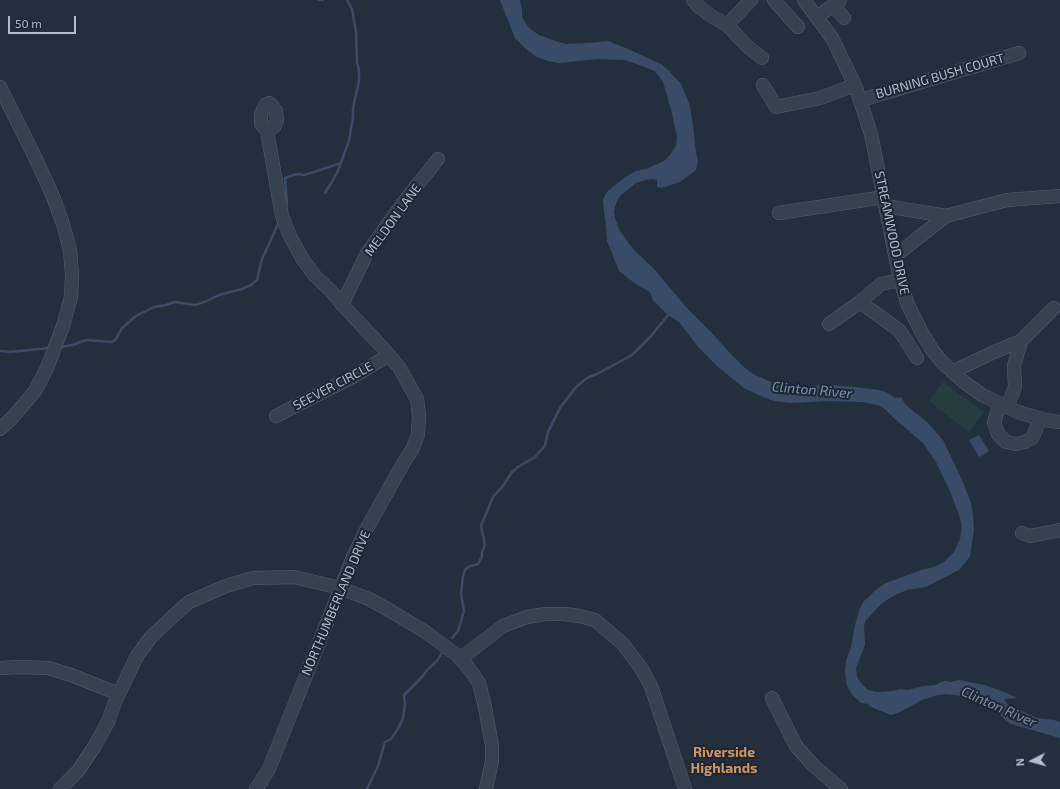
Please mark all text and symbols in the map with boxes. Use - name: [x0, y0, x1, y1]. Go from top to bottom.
- scale bar: [10, 8, 78, 34]
- text: 50 m: [15, 16, 42, 30]
- street label: BURNING BUSH COURT: [874, 50, 1006, 102]
- street label: STREAMWOOD DRIVE: [871, 170, 913, 296]
- street label: MELDON LANE: [361, 181, 425, 259]
- street label: SEEVER CIRCLE: [290, 358, 376, 414]
- water label: Clinton River: [771, 378, 853, 402]
- street label: NORTHUMBERLAND DRIVE: [298, 528, 374, 678]
- water label: Clinton River: [959, 683, 1039, 731]
- north arrow: [1012, 741, 1052, 781]
- district label: Riverside Highlands: [691, 744, 757, 776]
- text: N: [1013, 758, 1026, 767]

